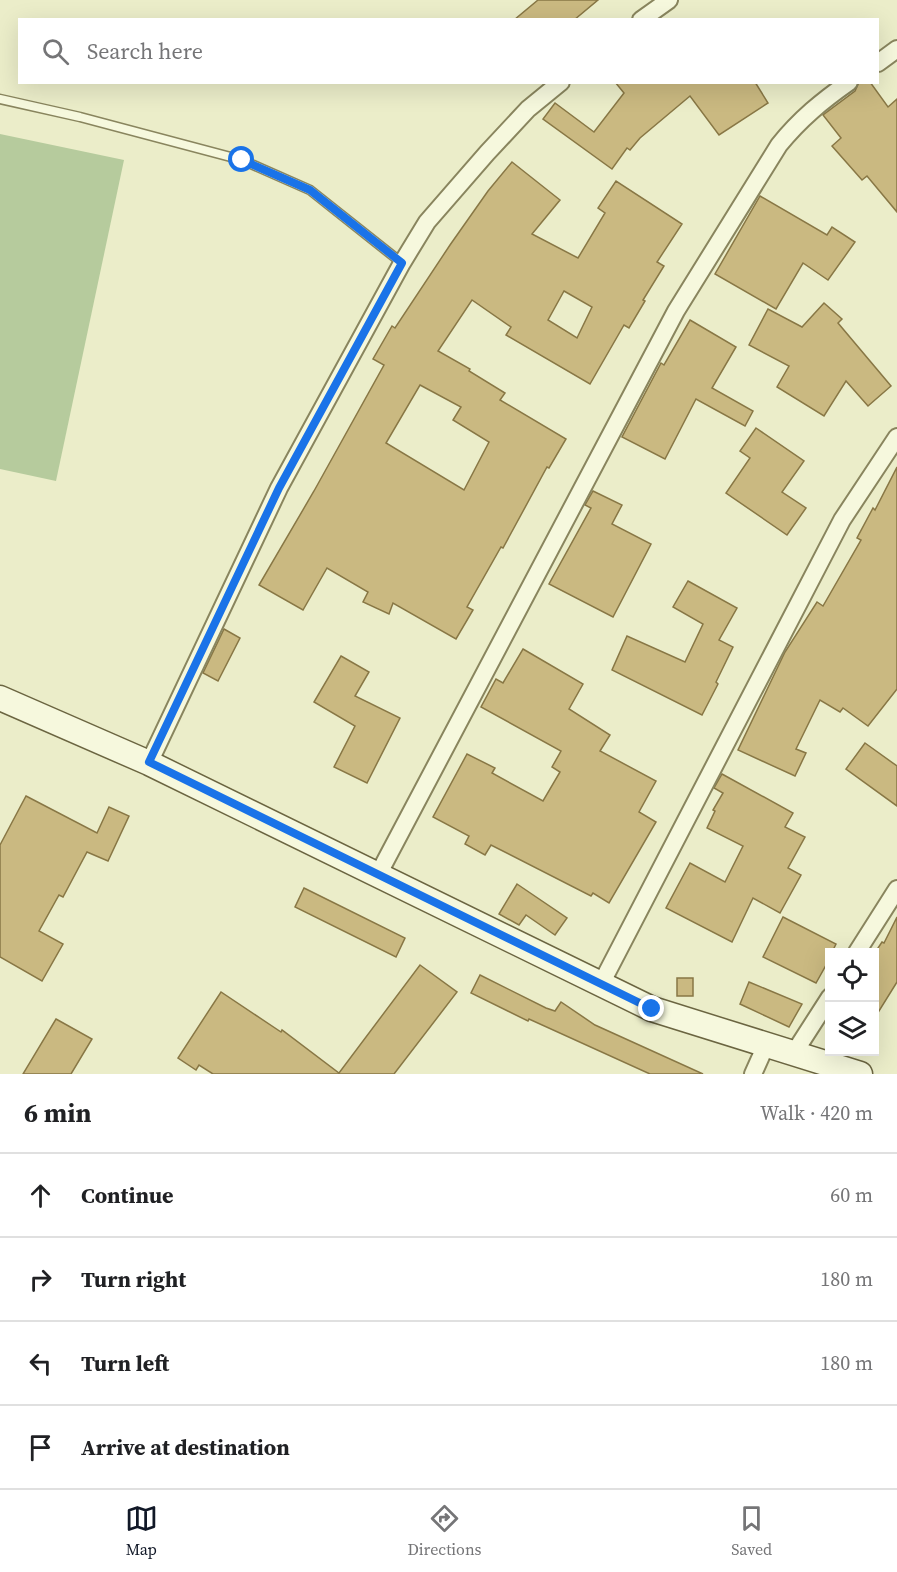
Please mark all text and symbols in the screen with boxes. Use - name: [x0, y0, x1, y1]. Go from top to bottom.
- search box: [18, 18, 879, 84]
- icon: search: [39, 35, 72, 68]
- text: Search here: [87, 36, 203, 66]
- route start: [228, 146, 254, 172]
- map controls: [825, 948, 879, 1056]
- button: locate: [825, 948, 879, 1002]
- route end: [638, 995, 664, 1021]
- button: layers: [825, 1002, 879, 1056]
- text: 6 min: [24, 1095, 91, 1131]
- text: Walk · 420 m: [760, 1099, 873, 1127]
- icon: ahead: [24, 1179, 57, 1212]
- text: Continue: [81, 1180, 174, 1210]
- text: 60 m: [830, 1181, 873, 1209]
- icon: right: [24, 1263, 57, 1296]
- text: Turn right: [81, 1264, 186, 1294]
- text: 180 m: [820, 1265, 873, 1293]
- icon: left: [24, 1347, 57, 1380]
- text: Turn left: [81, 1348, 169, 1378]
- text: 180 m: [820, 1349, 873, 1377]
- icon: arrive: [24, 1431, 57, 1464]
- text: Arrive at destination: [81, 1432, 290, 1462]
- tab: Map: [125, 1502, 158, 1560]
- tab: Directions: [407, 1502, 482, 1560]
- tab: Saved: [731, 1502, 772, 1560]

